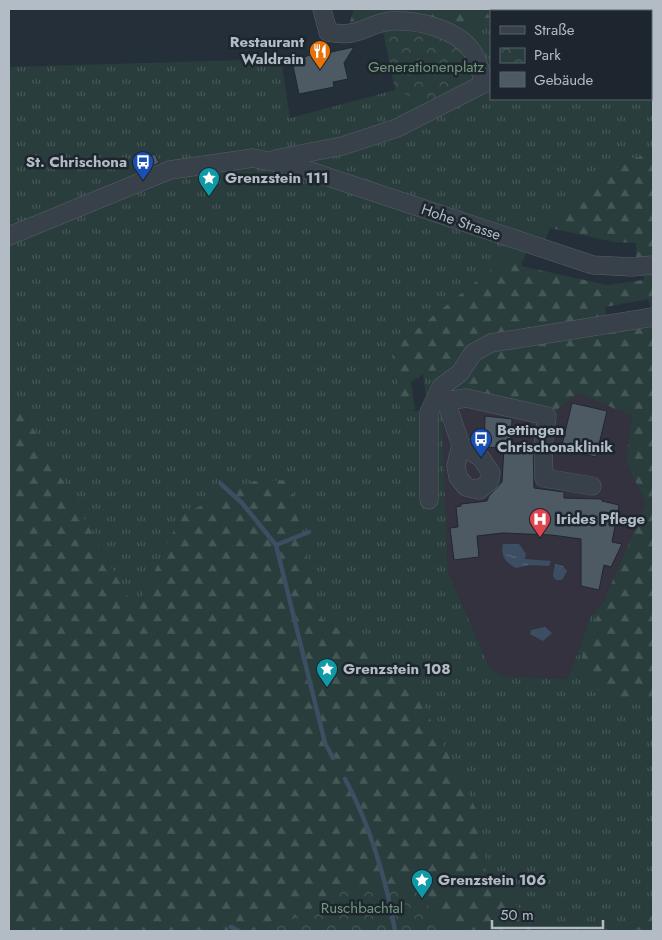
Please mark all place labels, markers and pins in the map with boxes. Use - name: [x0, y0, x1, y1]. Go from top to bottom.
- place label: Restaurant Waldrain: [230, 31, 304, 70]
- restaurant icon: Restaurant Waldrain: [308, 39, 332, 70]
- bus stop icon: St. Chrischona: [131, 150, 155, 181]
- place label: St. Chrischona: [26, 151, 127, 173]
- place icon: Grenzstein 111: [197, 166, 221, 197]
- place label: Grenzstein 111: [225, 167, 329, 189]
- place label: Bettingen Chrischonaklinik: [497, 419, 613, 458]
- bus stop icon: Bettingen Chrischonaklinik: [469, 427, 493, 458]
- hospital icon: Irides Pflege: [528, 507, 552, 538]
- place label: Irides Pflege: [556, 508, 646, 530]
- place icon: Grenzstein 108: [315, 657, 339, 688]
- place label: Grenzstein 108: [343, 658, 451, 680]
- place icon: Grenzstein 106: [410, 868, 434, 899]
- place label: Grenzstein 106: [438, 869, 546, 891]

